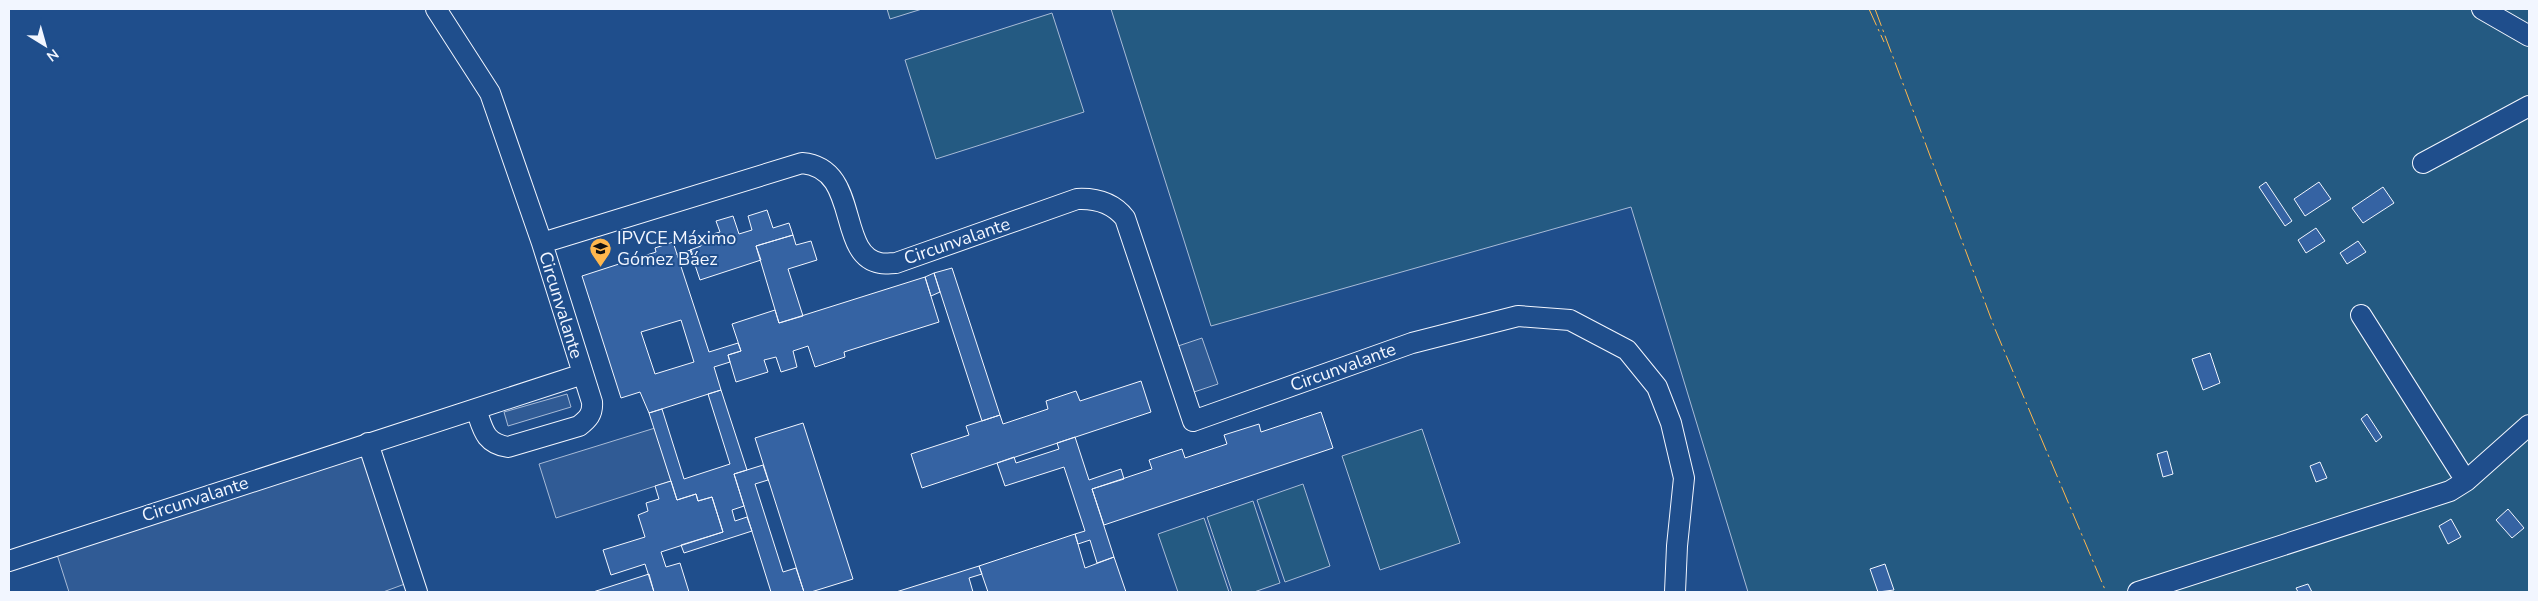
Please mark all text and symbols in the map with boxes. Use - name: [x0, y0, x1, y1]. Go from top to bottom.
- north arrow: [20, 20, 70, 70]
- text: N: [43, 44, 62, 66]
- street label: Circunvalante: [901, 212, 1013, 270]
- place label: IPVCE Máximo Gómez Báez: [617, 226, 736, 271]
- school or university icon: IPVCE Máximo Gómez Báez: [589, 236, 613, 267]
- street label: Circunvalante: [533, 249, 589, 361]
- street label: Circunvalante: [1287, 337, 1399, 397]
- street label: Circunvalante: [139, 470, 251, 528]

